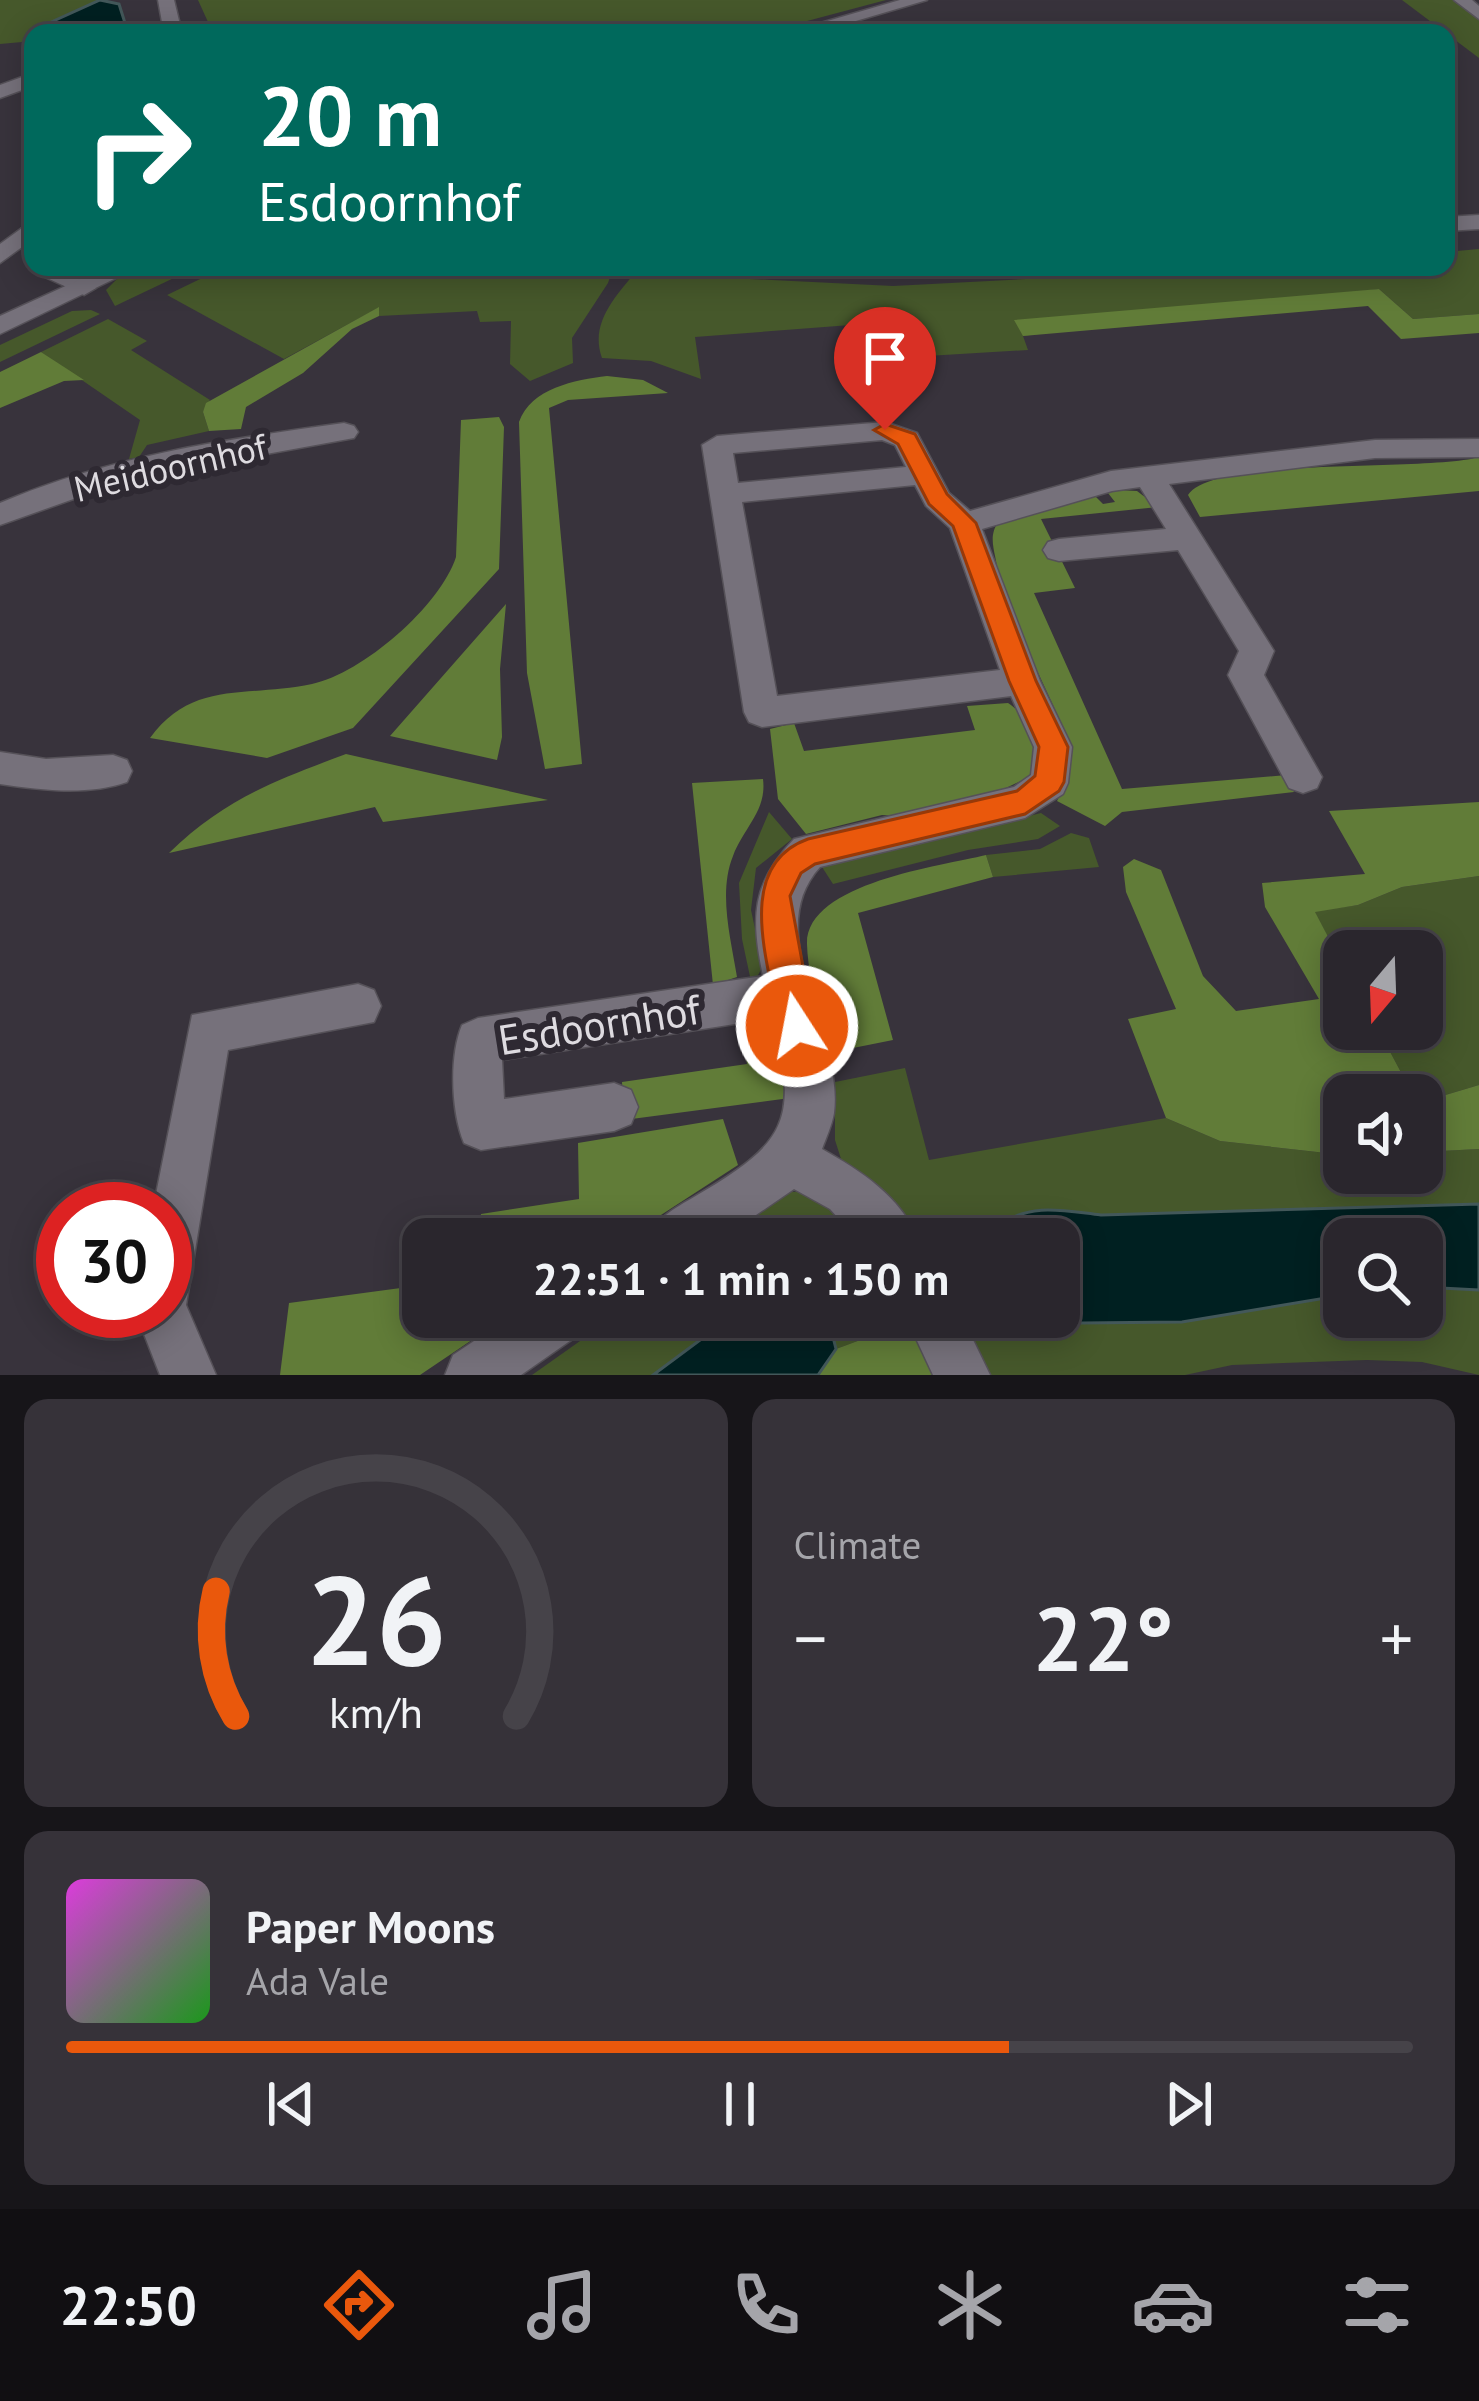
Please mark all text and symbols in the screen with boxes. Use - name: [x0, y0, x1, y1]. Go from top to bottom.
- text: 20 m: [258, 60, 442, 169]
- icon: right: [60, 72, 216, 228]
- text: Esdoornhof: [258, 166, 520, 236]
- pin: [834, 307, 936, 430]
- icon: arrive: [852, 325, 918, 391]
- street label: Meidoornhof: [69, 422, 272, 512]
- north arrow: [1323, 930, 1443, 1050]
- map controls: [1323, 930, 1443, 1338]
- position arrow: [734, 963, 860, 1089]
- street label: Esdoornhof: [494, 981, 705, 1067]
- button: sound: [1323, 1074, 1443, 1194]
- speed limit sign: 30: [36, 1182, 192, 1338]
- button: search: [1323, 1218, 1443, 1338]
- text: 22:51 · 1 min · 150 m: [533, 1249, 949, 1307]
- text: Climate: [794, 1519, 921, 1570]
- text: 26: [305, 1538, 447, 1699]
- text: 22°: [1033, 1579, 1174, 1696]
- text: −: [794, 1595, 827, 1680]
- text: +: [1380, 1595, 1413, 1680]
- text: km/h: [329, 1684, 423, 1740]
- text: Paper Moons: [246, 1897, 495, 1955]
- text: Ada Vale: [246, 1955, 389, 2006]
- icon: previous: [258, 2071, 324, 2137]
- icon: pause: [707, 2071, 773, 2137]
- icon: next: [1156, 2071, 1222, 2137]
- icon: directions: [317, 2263, 401, 2347]
- icon: music: [520, 2263, 604, 2347]
- icon: phone: [724, 2263, 808, 2347]
- icon: climate: [928, 2263, 1012, 2347]
- icon: car: [1131, 2263, 1215, 2347]
- icon: filters: [1335, 2263, 1419, 2347]
- text: 22:50: [60, 2270, 197, 2340]

